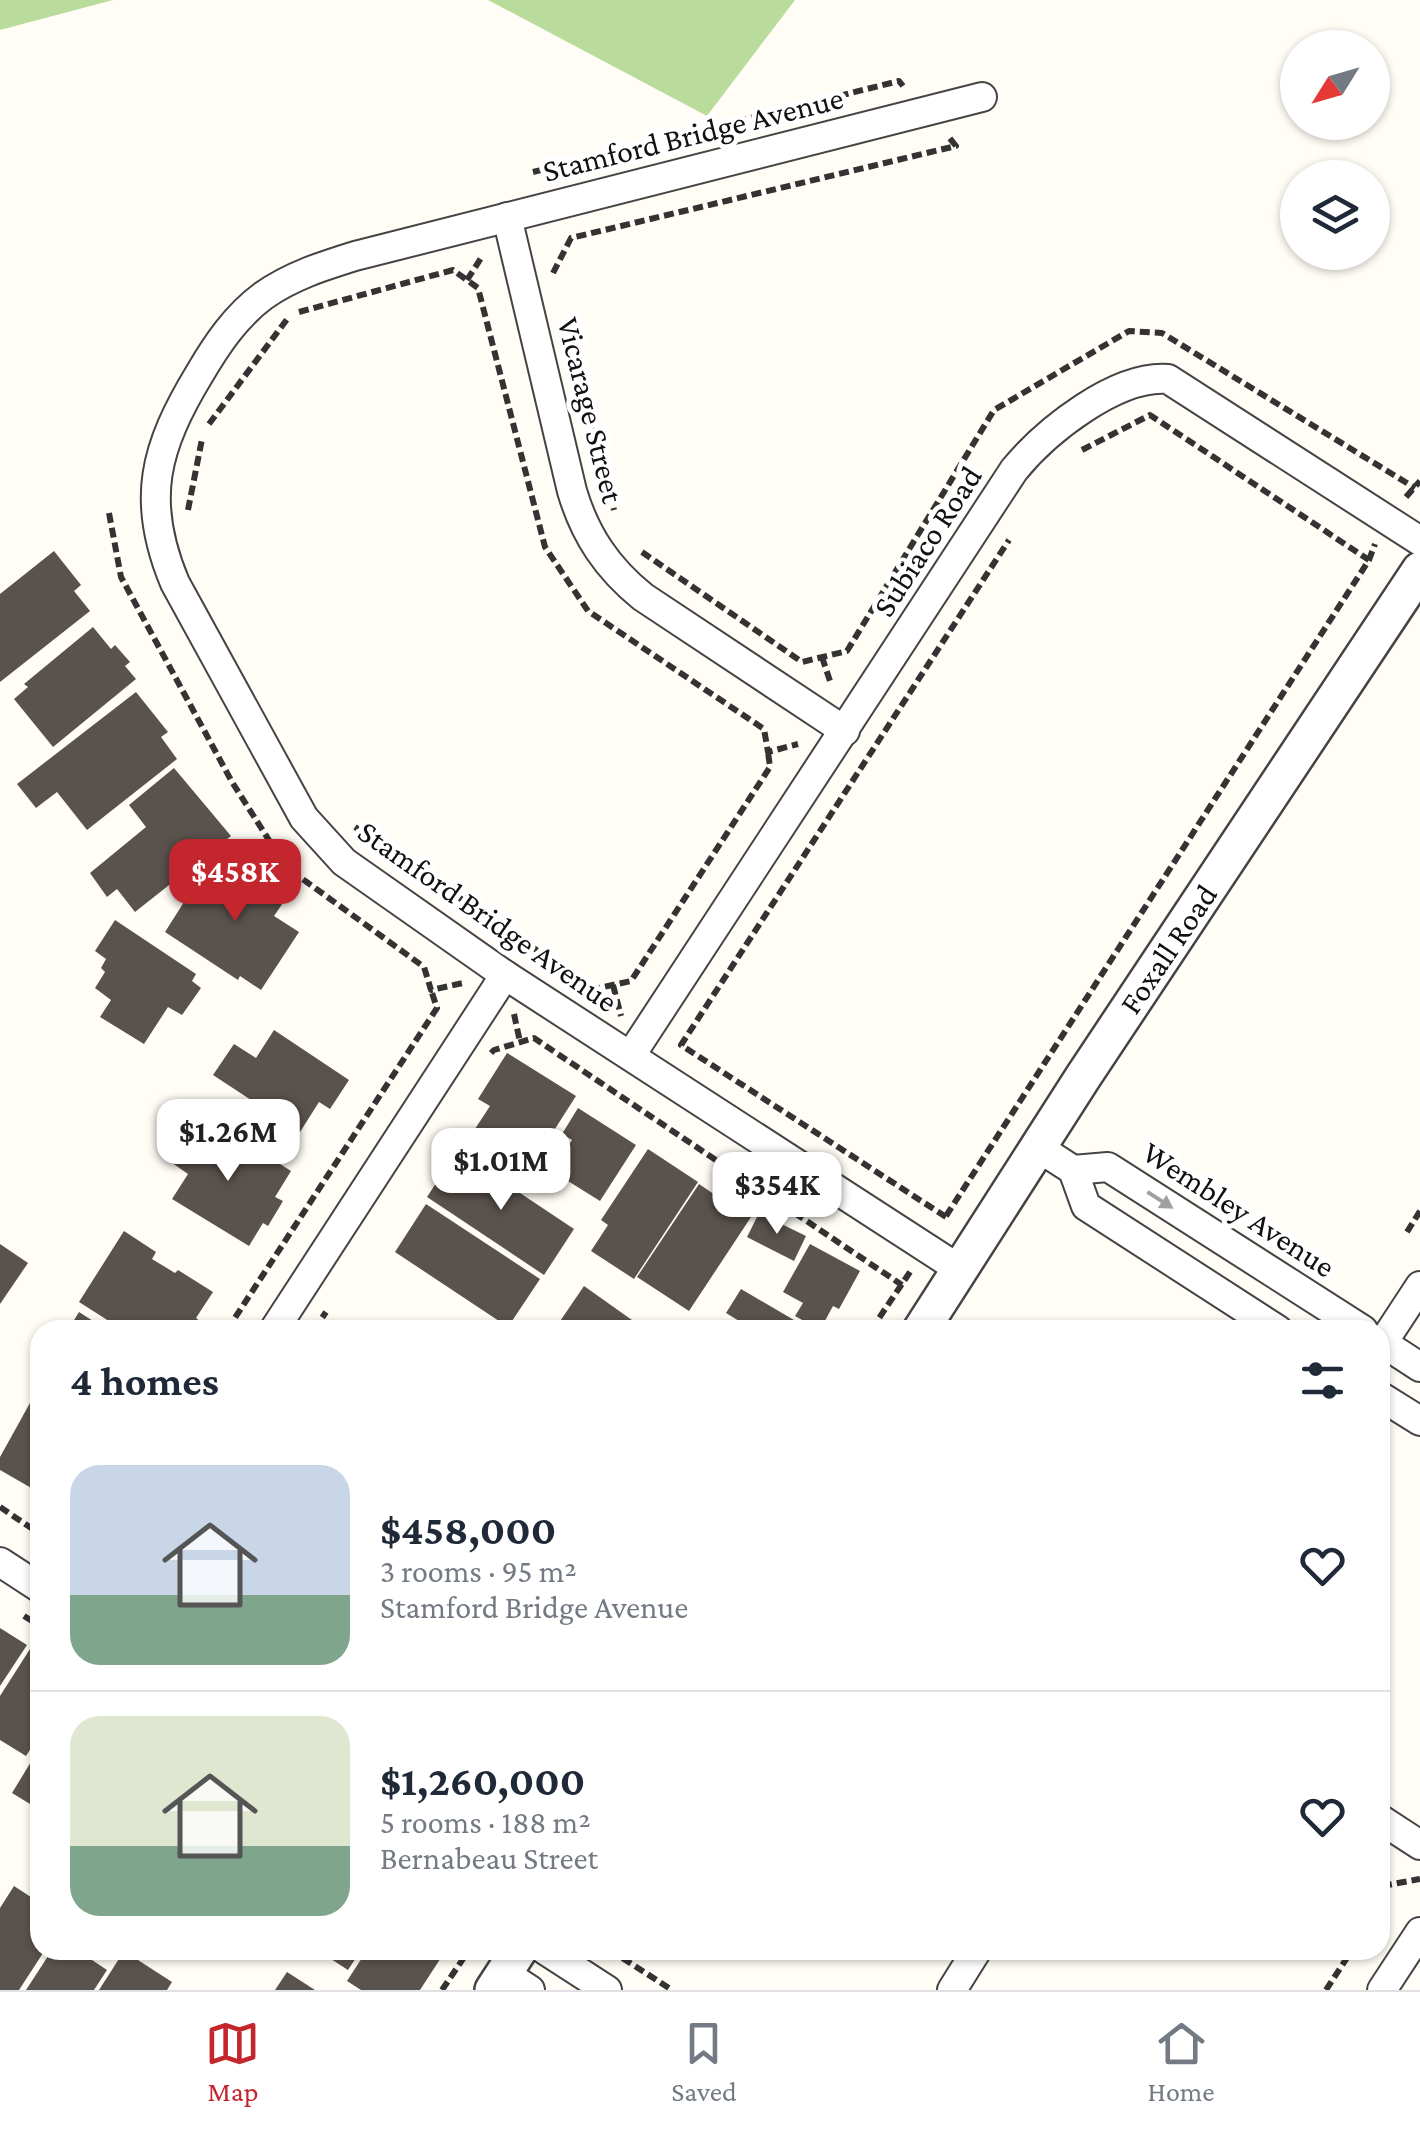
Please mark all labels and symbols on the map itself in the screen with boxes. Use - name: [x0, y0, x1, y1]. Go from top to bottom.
- north arrow: [1280, 30, 1390, 140]
- street label: Stamford Bridge Avenue: [539, 79, 847, 189]
- street label: Vicarage Street: [551, 313, 632, 507]
- street label: Subiaco Road: [865, 459, 989, 623]
- street label: Stamford Bridge Avenue: [351, 813, 625, 1019]
- pin: $458K: [165, 839, 305, 924]
- street label: Foxall Road: [1112, 878, 1224, 1020]
- pin: $1.26M: [147, 1099, 309, 1184]
- pin: $1.01M: [420, 1128, 582, 1213]
- street label: Wembley Avenue: [1136, 1134, 1342, 1284]
- pin: $354K: [707, 1152, 847, 1237]
- one-way arrow: [1146, 1191, 1174, 1209]

